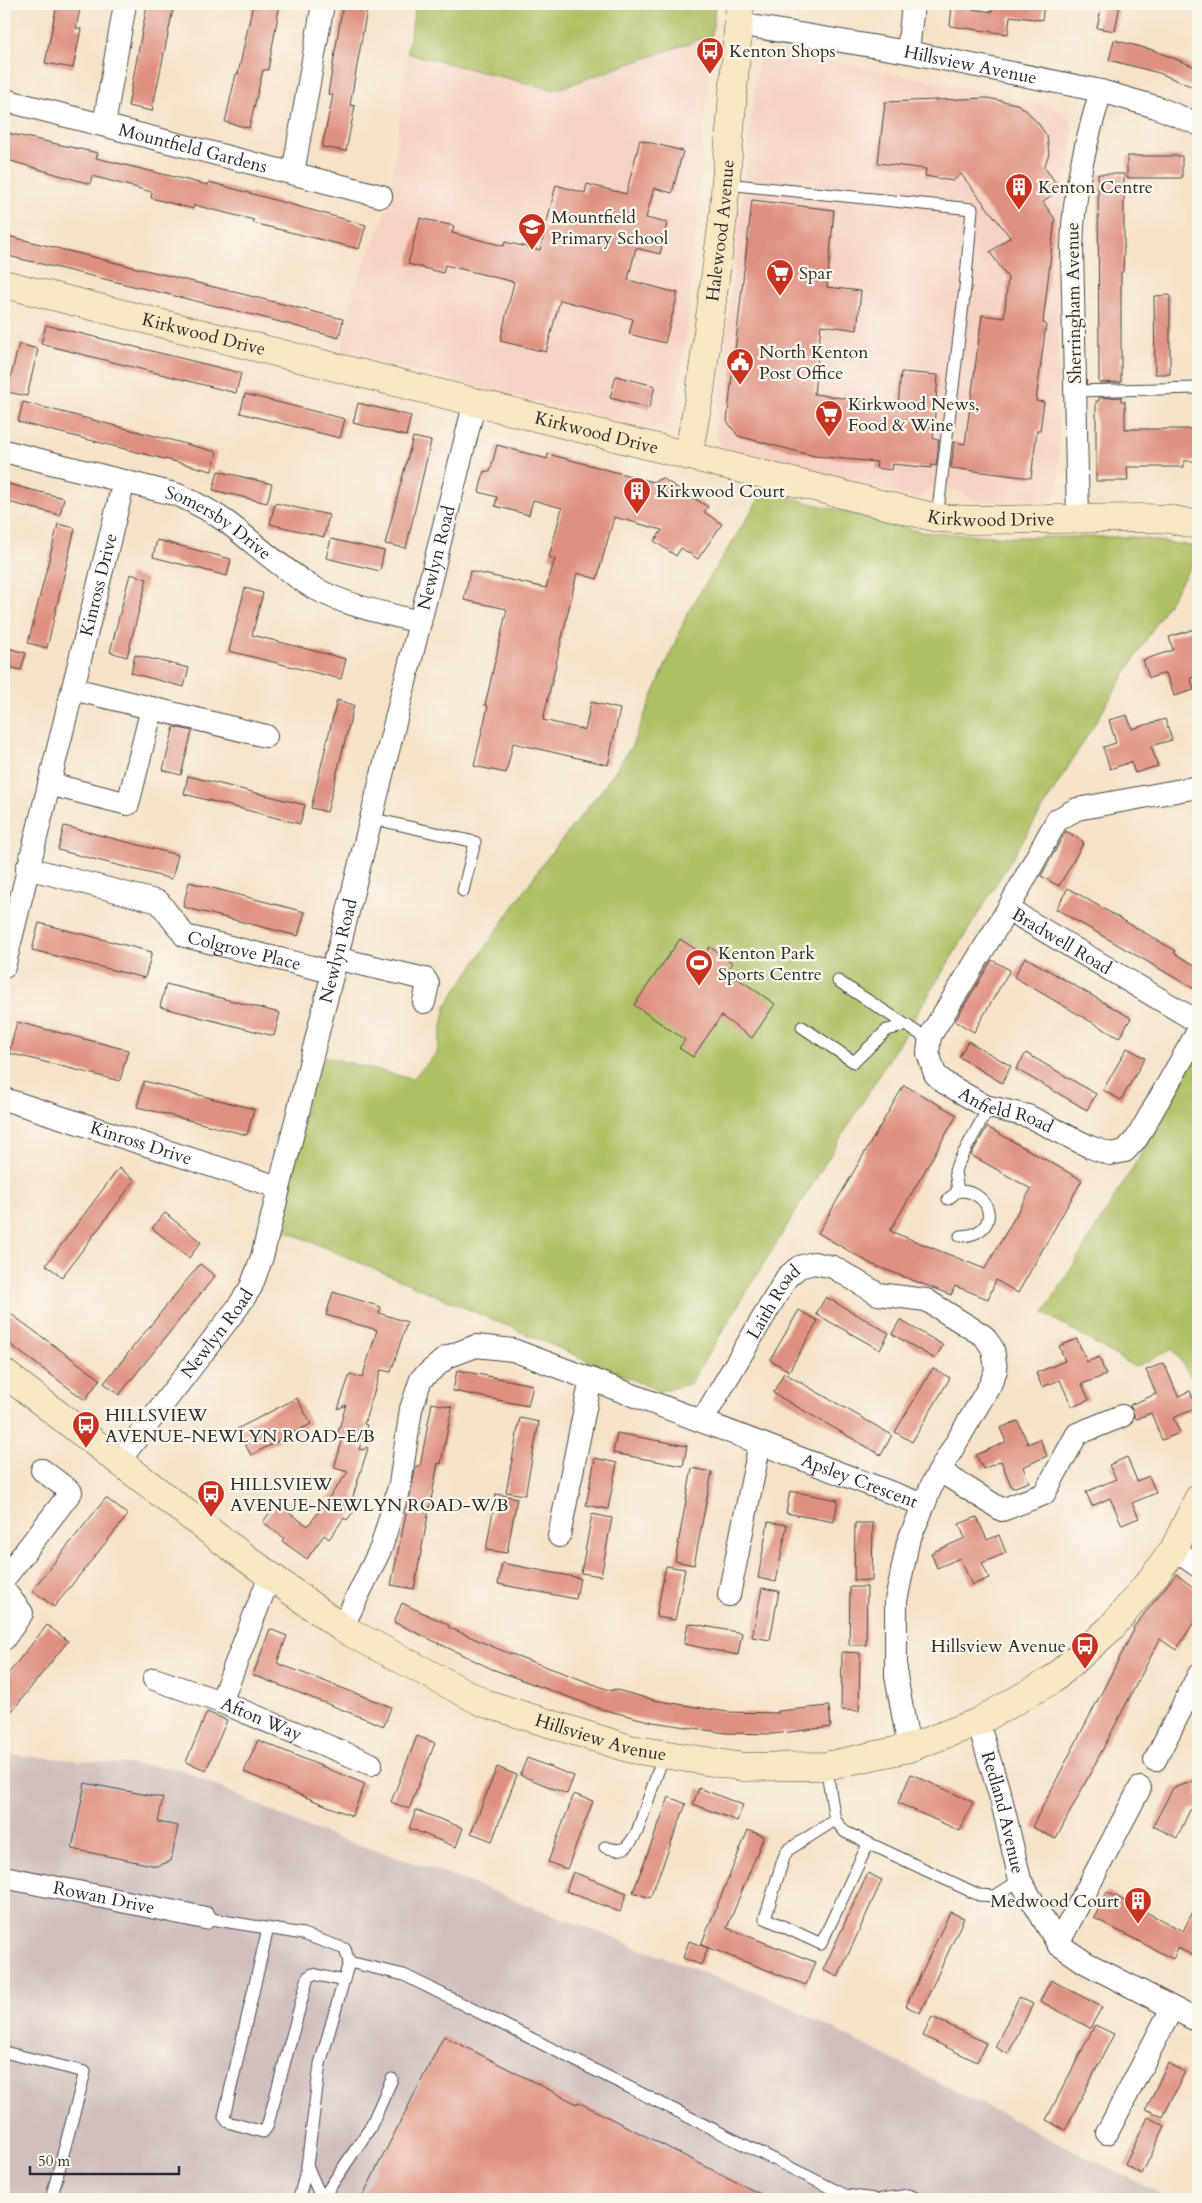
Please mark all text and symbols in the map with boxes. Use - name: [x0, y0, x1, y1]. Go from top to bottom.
- bus stop icon: Kenton Shops: [695, 36, 725, 75]
- place label: Kenton Shops: [729, 39, 836, 64]
- street label: Hillsview Avenue: [902, 39, 1039, 90]
- street label: Mountfield Gardens: [116, 117, 270, 179]
- street label: Halewood Avenue: [700, 159, 740, 303]
- building icon: Kenton Centre: [1004, 172, 1034, 211]
- place label: Kenton Centre: [1038, 175, 1153, 200]
- place label: Mountfield Primary School: [551, 205, 669, 251]
- school or university icon: Mountfield Primary School: [517, 212, 547, 251]
- street label: Sherringham Avenue: [1060, 222, 1088, 384]
- supermarket icon: Spar: [765, 258, 795, 297]
- place label: Spar: [799, 261, 832, 286]
- street label: Kirkwood Drive: [139, 307, 268, 362]
- place label: North Kenton Post Office: [759, 340, 869, 386]
- public building icon: North Kenton Post Office: [725, 347, 755, 386]
- place label: Kirkwood News, Food & Wine: [848, 392, 980, 438]
- supermarket icon: Kirkwood News, Food & Wine: [814, 399, 844, 438]
- street label: Kirkwood Drive: [532, 405, 661, 460]
- building icon: Kirkwood Court: [622, 476, 652, 515]
- place label: Kirkwood Court: [656, 479, 785, 504]
- street label: Somersby Drive: [163, 480, 277, 566]
- street label: Newlyn Road: [411, 503, 461, 613]
- street label: Kirkwood Drive: [925, 504, 1054, 533]
- street label: Kinross Drive: [74, 530, 123, 639]
- street label: Newlyn Road: [313, 896, 363, 1006]
- street label: Bradwell Road: [1007, 902, 1117, 981]
- street label: Colgrove Place: [185, 925, 303, 976]
- place label: Kenton Park Sports Centre: [718, 941, 822, 987]
- sports icon: Kenton Park Sports Centre: [684, 948, 714, 987]
- street label: Anfield Road: [954, 1081, 1058, 1139]
- street label: Kinross Drive: [87, 1115, 195, 1171]
- street label: Laith Road: [741, 1258, 806, 1344]
- street label: Newlyn Road: [175, 1283, 259, 1383]
- place label: HILLSVIEW AVENUE-NEWLYN ROAD-E/B: [105, 1403, 375, 1449]
- bus stop icon: HILLSVIEW AVENUE-NEWLYN ROAD-E/B: [71, 1410, 101, 1449]
- street label: Apsley Crescent: [798, 1447, 922, 1514]
- place label: HILLSVIEW AVENUE-NEWLYN ROAD-W/B: [230, 1472, 509, 1518]
- bus stop icon: HILLSVIEW AVENUE-NEWLYN ROAD-W/B: [196, 1479, 226, 1518]
- bus stop icon: Hillsview Avenue: [1070, 1631, 1100, 1670]
- place label: Hillsview Avenue: [931, 1634, 1066, 1659]
- street label: Afton Way: [217, 1691, 307, 1747]
- street label: Hillsview Avenue: [532, 1707, 668, 1767]
- street label: Redland Avenue: [975, 1748, 1031, 1876]
- street label: Rowan Drive: [51, 1875, 157, 1920]
- building icon: Medwood Court: [1123, 1886, 1153, 1925]
- place label: Medwood Court: [990, 1889, 1119, 1914]
- scale bar: [30, 2143, 179, 2175]
- text: 50 m: [38, 2151, 70, 2171]

